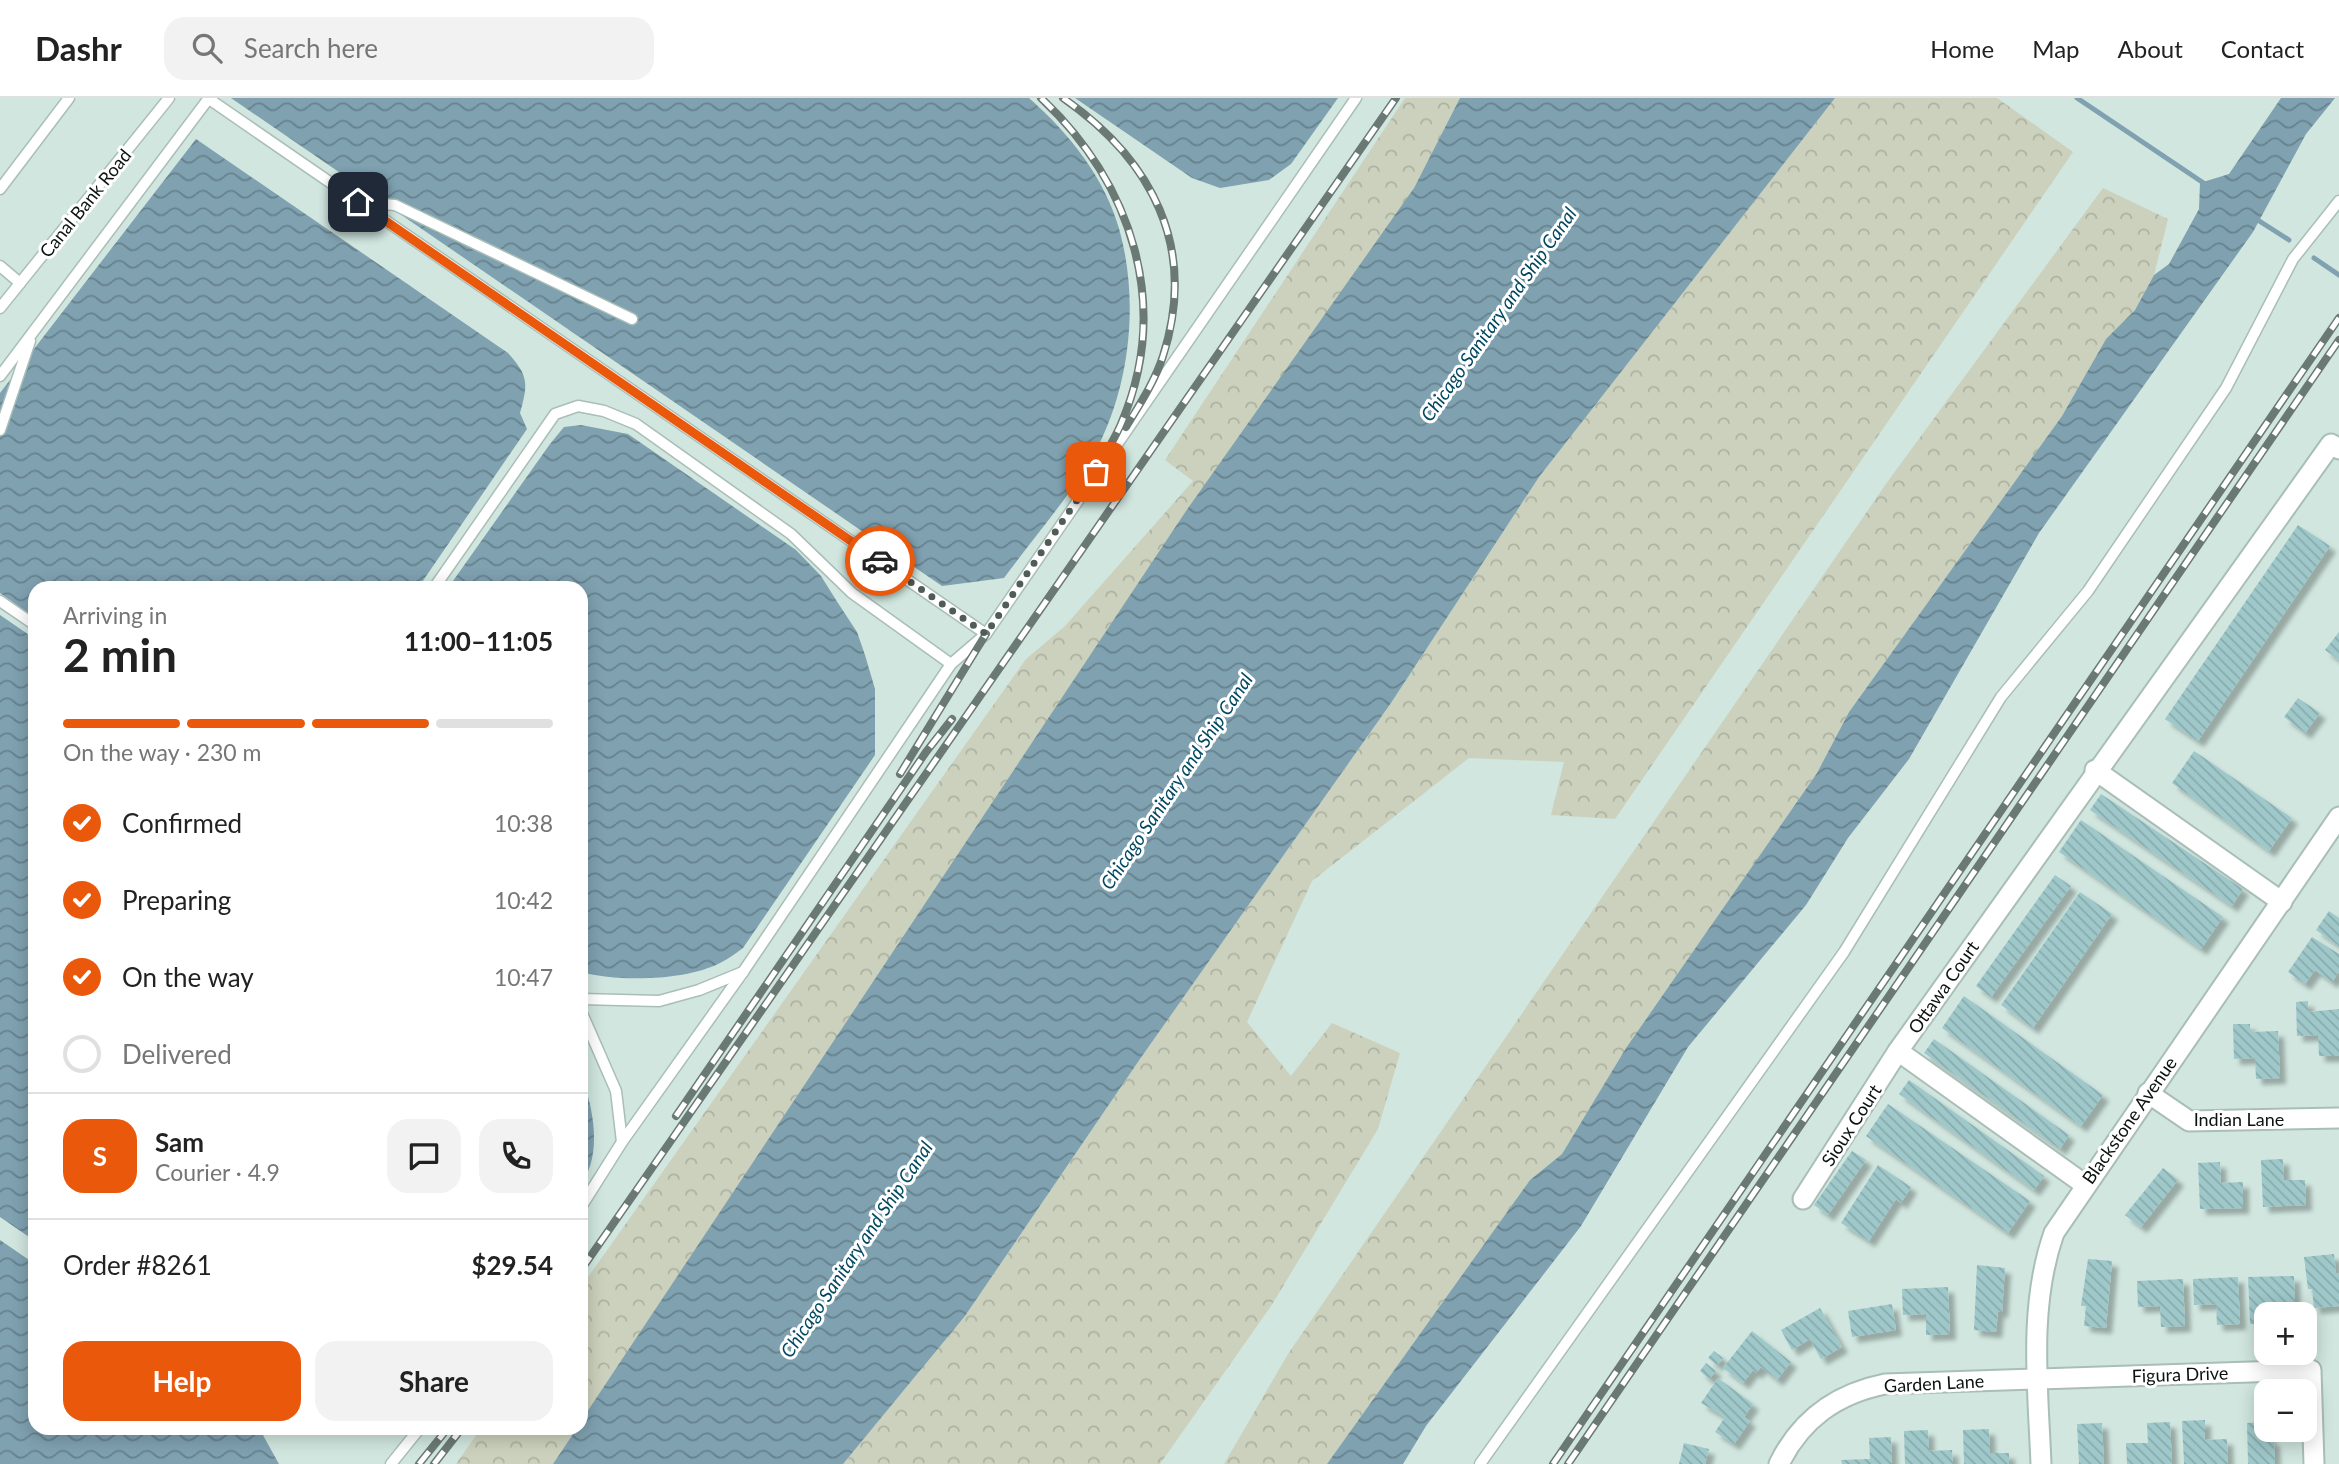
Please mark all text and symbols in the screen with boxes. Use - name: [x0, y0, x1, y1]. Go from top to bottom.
- search box: [164, 17, 654, 80]
- text: Dashr: [35, 28, 122, 68]
- icon: search: [188, 29, 226, 67]
- text: Search here: [244, 32, 378, 64]
- text: Home: [1930, 34, 1994, 63]
- text: Map: [2032, 34, 2080, 63]
- text: About: [2118, 34, 2183, 63]
- text: Contact: [2221, 34, 2304, 63]
- street label: Canal Bank Road: [35, 144, 135, 262]
- pin: [328, 172, 388, 232]
- icon: home: [339, 183, 377, 221]
- water label: Chicago Sanitary and Ship Canal: [1415, 203, 1581, 425]
- pin: [1066, 442, 1126, 502]
- icon: bag: [1077, 453, 1115, 491]
- courier: [845, 526, 915, 596]
- icon: car: [861, 542, 899, 580]
- text: Arriving in: [63, 601, 167, 629]
- text: 11:00–11:05: [404, 625, 553, 657]
- text: 2 min: [63, 627, 177, 682]
- water label: Chicago Sanitary and Ship Canal: [1095, 669, 1257, 893]
- text: On the way · 230 m: [63, 738, 262, 766]
- icon: check: [63, 804, 101, 842]
- text: Confirmed: [122, 807, 242, 839]
- text: 10:38: [494, 809, 553, 837]
- icon: check: [63, 881, 101, 919]
- text: Preparing: [122, 884, 231, 916]
- text: 10:42: [494, 886, 553, 914]
- street label: Ottawa Court: [1903, 936, 1983, 1038]
- icon: check: [63, 958, 101, 996]
- text: On the way: [122, 961, 254, 993]
- text: 10:47: [494, 963, 553, 991]
- text: Delivered: [122, 1038, 232, 1070]
- street label: Blackstone Avenue: [2077, 1052, 2181, 1188]
- street label: Sioux Court: [1816, 1080, 1886, 1170]
- street label: Indian Lane: [2194, 1108, 2284, 1130]
- button: chat: [387, 1119, 461, 1193]
- button: phone: [479, 1119, 553, 1193]
- text: Sam: [155, 1126, 204, 1158]
- water label: Chicago Sanitary and Ship Canal: [775, 1137, 937, 1361]
- text: S: [93, 1140, 107, 1172]
- text: Courier · 4.9: [155, 1158, 280, 1186]
- text: Order #8261: [63, 1249, 212, 1281]
- text: $29.54: [471, 1249, 553, 1281]
- map controls: [2254, 1302, 2317, 1442]
- button: +: [2254, 1302, 2317, 1365]
- button: Help: [63, 1341, 301, 1421]
- button: Share: [315, 1341, 553, 1421]
- street label: Figura Drive: [2131, 1361, 2229, 1387]
- street label: Garden Lane: [1883, 1369, 1985, 1397]
- button: −: [2254, 1379, 2317, 1442]

